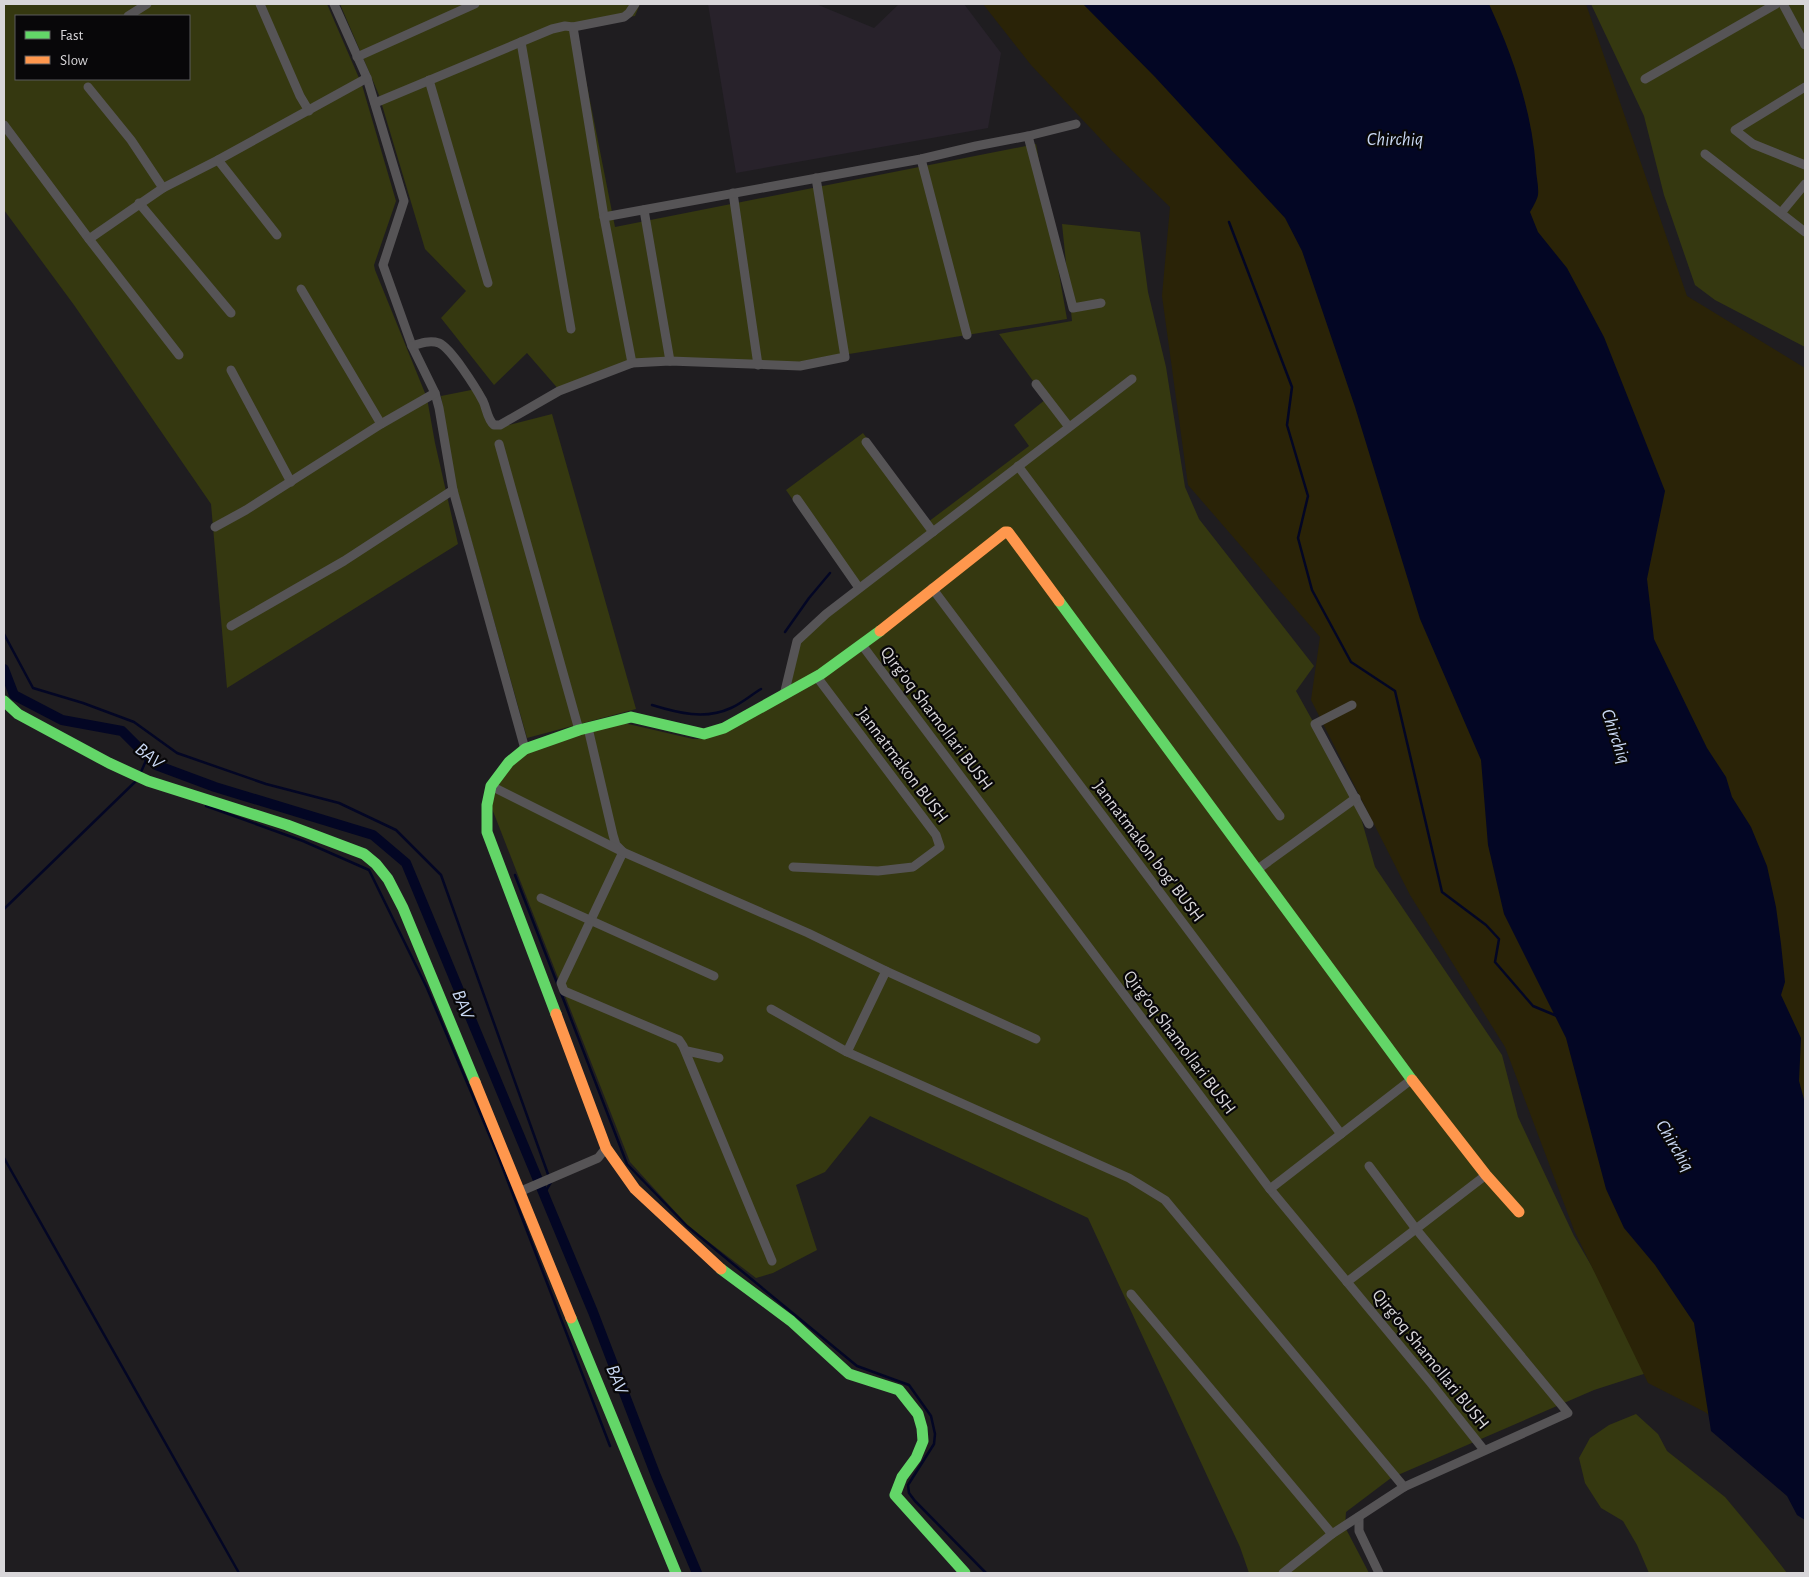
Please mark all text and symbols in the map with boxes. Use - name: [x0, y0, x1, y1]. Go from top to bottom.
- legend: [15, 15, 190, 80]
- text: Fast: [60, 28, 84, 43]
- text: Slow: [60, 53, 88, 68]
- water label: Chirchiq: [1367, 130, 1423, 149]
- street label: Qirg'oq Shamollari BUSH: [877, 644, 996, 794]
- street label: Jannatmakon BUSH: [853, 705, 951, 827]
- water label: Chirchiq: [1597, 707, 1634, 766]
- water label: BAV: [131, 739, 167, 773]
- street label: Jannatmakon bog' BUSH: [1089, 778, 1207, 926]
- street label: Qirg'oq Shamollari BUSH: [1120, 968, 1239, 1118]
- water label: BAV: [448, 987, 477, 1023]
- water label: Chirchiq: [1652, 1117, 1697, 1175]
- street label: Qirg'oq Shamollari BUSH: [1368, 1286, 1492, 1433]
- water label: BAV: [602, 1362, 631, 1398]

